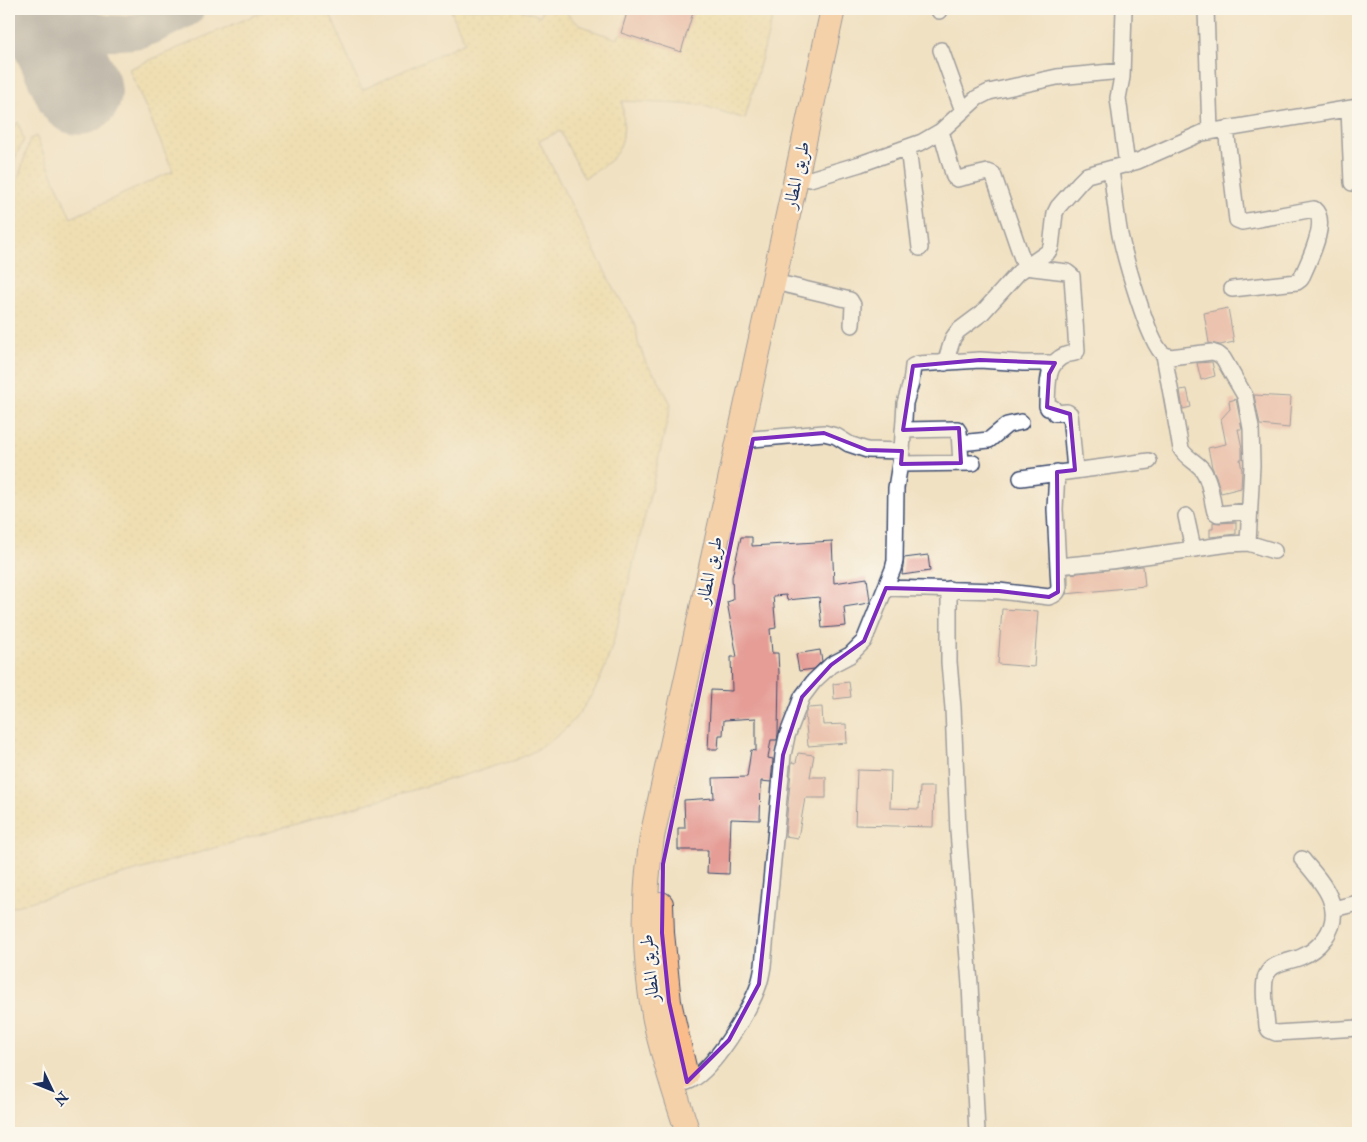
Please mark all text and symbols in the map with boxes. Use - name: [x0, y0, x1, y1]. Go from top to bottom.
- street label: طريق المطار: [778, 139, 815, 213]
- street label: طريق المطار: [691, 534, 728, 608]
- street label: طريق المطار: [635, 933, 665, 1005]
- north arrow: [28, 1064, 78, 1114]
- text: N: [50, 1087, 72, 1109]

